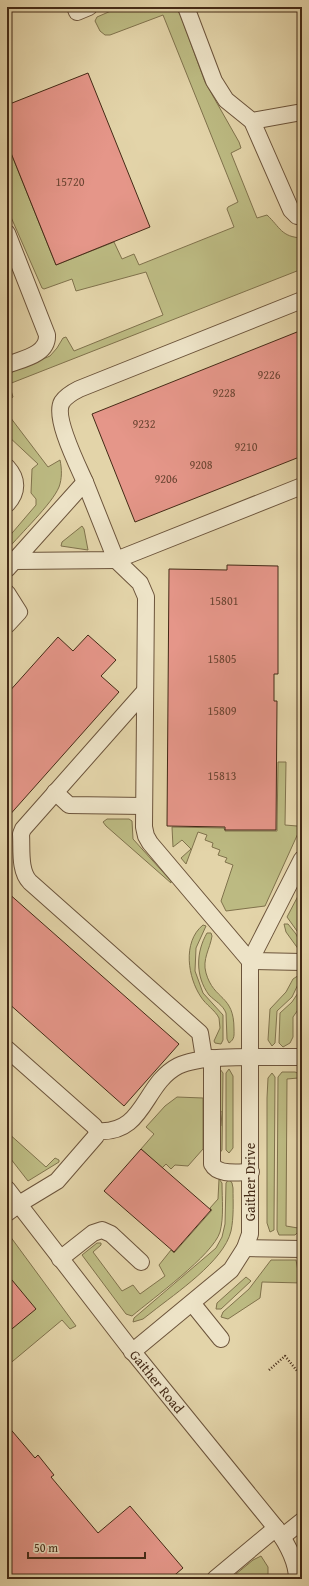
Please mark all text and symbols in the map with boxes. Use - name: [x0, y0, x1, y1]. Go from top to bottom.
- house number: 15720: [56, 173, 85, 190]
- house number: 9226: [257, 366, 281, 383]
- house number: 9228: [212, 384, 236, 401]
- house number: 9232: [132, 415, 156, 432]
- house number: 9210: [234, 438, 258, 455]
- house number: 9208: [189, 456, 213, 473]
- house number: 9206: [154, 470, 178, 487]
- house number: 15801: [210, 592, 239, 609]
- house number: 15805: [208, 650, 237, 667]
- house number: 15809: [208, 702, 237, 719]
- house number: 15813: [208, 767, 237, 784]
- street label: Gaither Drive: [240, 1142, 260, 1221]
- street label: Gaither Road: [125, 1345, 189, 1418]
- scale bar: [28, 1534, 145, 1560]
- text: 50 m: [34, 1539, 58, 1556]

